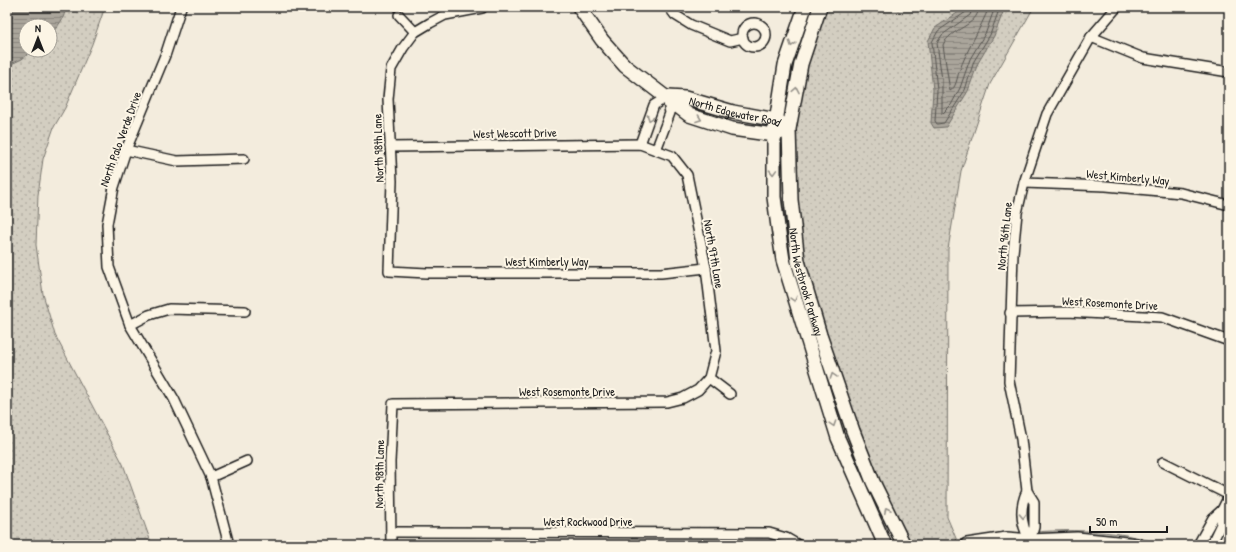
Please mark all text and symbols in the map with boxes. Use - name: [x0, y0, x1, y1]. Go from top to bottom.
- north arrow: [18, 18, 58, 58]
- text: N: [35, 21, 41, 35]
- one-way arrow: [788, 40, 797, 47]
- one-way arrow: [791, 87, 799, 94]
- street label: North Palo Verde Drive: [95, 89, 145, 189]
- street label: North Edgewater Road: [687, 91, 785, 130]
- street label: North 98th Lane: [368, 113, 388, 183]
- one-way arrow: [646, 114, 654, 121]
- one-way arrow: [695, 114, 702, 123]
- street label: West Wescott Drive: [473, 124, 557, 142]
- street label: West Kimberly Way: [1086, 165, 1170, 189]
- one-way arrow: [769, 169, 777, 175]
- street label: North 96th Lane: [992, 201, 1016, 271]
- street label: North 97th Lane: [700, 218, 728, 290]
- street label: North Westbrook Parkway: [786, 227, 828, 338]
- street label: West Kimberly Way: [505, 253, 589, 270]
- street label: West Rosemonte Drive: [1062, 292, 1159, 314]
- one-way arrow: [789, 296, 798, 303]
- one-way arrow: [830, 373, 838, 380]
- street label: West Rosemonte Drive: [519, 383, 615, 400]
- one-way arrow: [828, 420, 837, 427]
- street label: North 98th Lane: [370, 439, 388, 508]
- one-way arrow: [884, 507, 892, 514]
- scale bar: [1090, 508, 1167, 534]
- street label: West Rockwood Drive: [544, 513, 633, 530]
- one-way arrow: [1018, 513, 1027, 519]
- text: 50 m: [1096, 513, 1117, 530]

